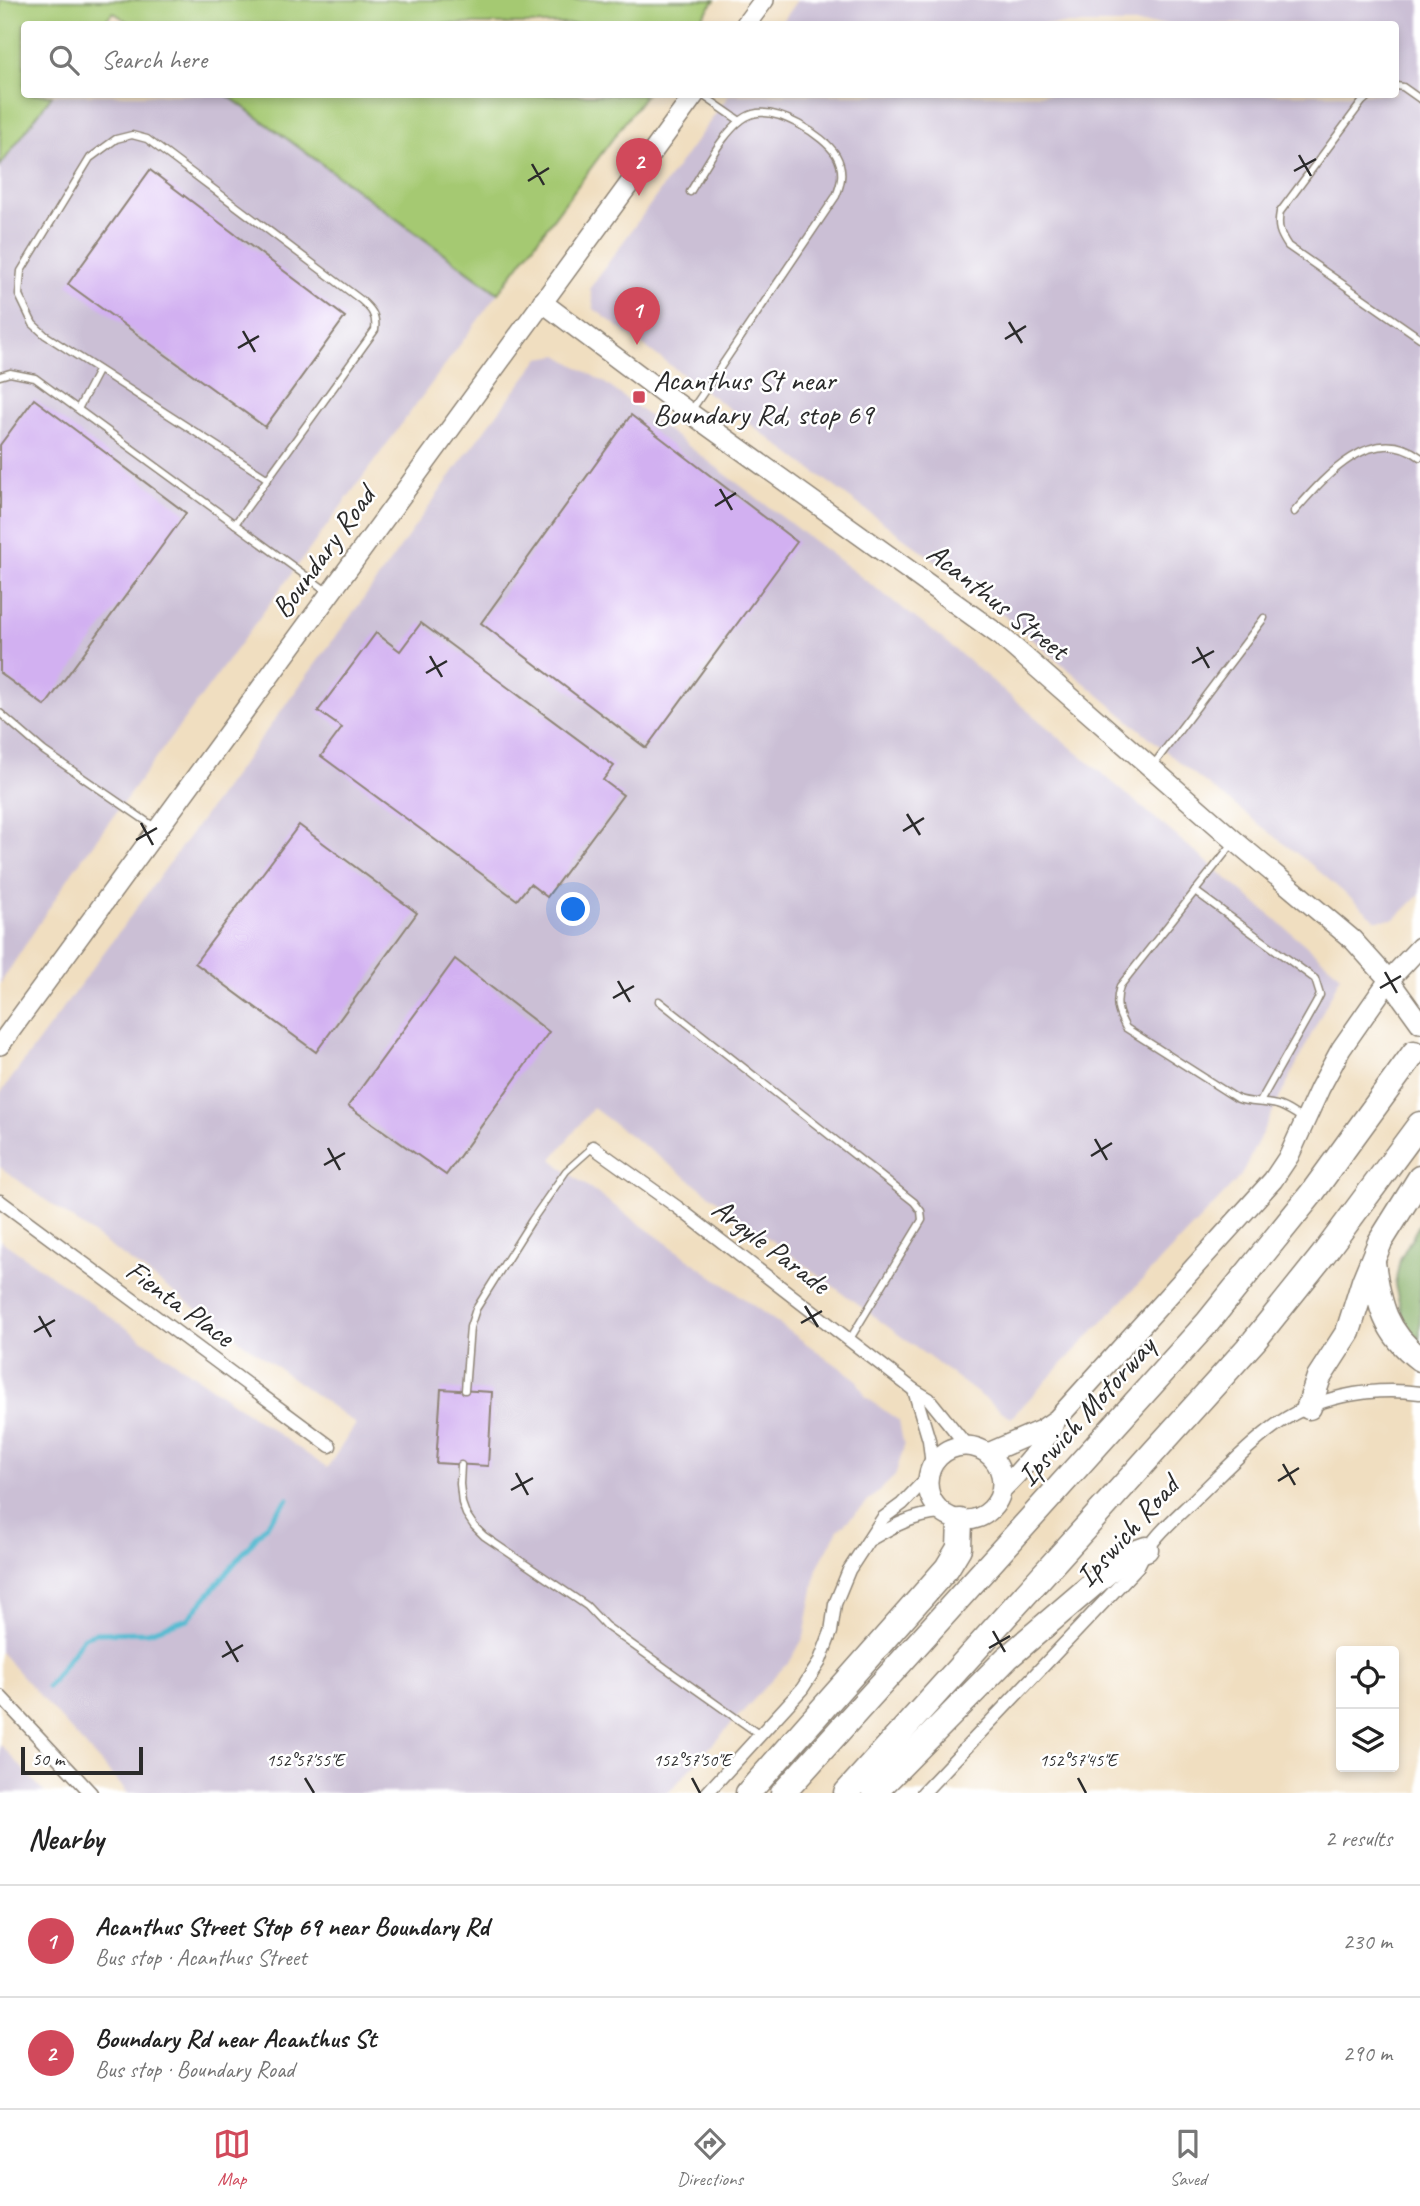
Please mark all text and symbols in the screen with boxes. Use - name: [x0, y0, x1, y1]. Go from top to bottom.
- search box: [21, 21, 1399, 98]
- icon: search: [45, 41, 83, 79]
- text: Search here: [101, 43, 207, 76]
- pin: 2: [616, 138, 662, 196]
- pin: 1: [614, 287, 660, 345]
- place label: Acanthus St near Boundary Rd, stop 69: [653, 361, 876, 433]
- marker: Acanthus St near Boundary Rd, stop 69: [631, 389, 647, 405]
- street label: Boundary Road: [263, 475, 386, 625]
- street label: Acanthus Street: [920, 534, 1079, 670]
- your location: [556, 892, 590, 926]
- street label: Argyle Parade: [705, 1189, 839, 1304]
- street label: Fienta Place: [118, 1251, 243, 1356]
- street label: Ipswich Motorway: [1009, 1326, 1165, 1494]
- street label: Ipswich Road: [1067, 1464, 1190, 1595]
- map controls: [1336, 1646, 1399, 1772]
- button: locate: [1336, 1646, 1399, 1709]
- button: layers: [1336, 1709, 1399, 1772]
- scale bar: [21, 1744, 144, 1776]
- text: 50 m: [32, 1747, 64, 1771]
- text: 152°57'55"E: [266, 1749, 346, 1771]
- text: 152°57'50"E: [653, 1749, 733, 1771]
- text: 152°57'45"E: [1039, 1749, 1119, 1771]
- text: Nearby: [28, 1820, 104, 1858]
- text: 2 results: [1325, 1824, 1392, 1853]
- text: Acanthus Street Stop 69 near Boundary Rd: [95, 1910, 489, 1943]
- text: 1: [46, 1927, 56, 1956]
- text: 230 m: [1343, 1927, 1392, 1956]
- text: Bus stop · Acanthus Street: [95, 1943, 307, 1972]
- text: Boundary Rd near Acanthus St: [95, 2022, 376, 2055]
- text: 2: [46, 2039, 56, 2068]
- text: 290 m: [1343, 2039, 1392, 2068]
- text: Bus stop · Boundary Road: [95, 2055, 294, 2084]
- tab: Map: [213, 2125, 251, 2191]
- tab: Directions: [677, 2125, 743, 2191]
- tab: Saved: [1169, 2125, 1207, 2191]

